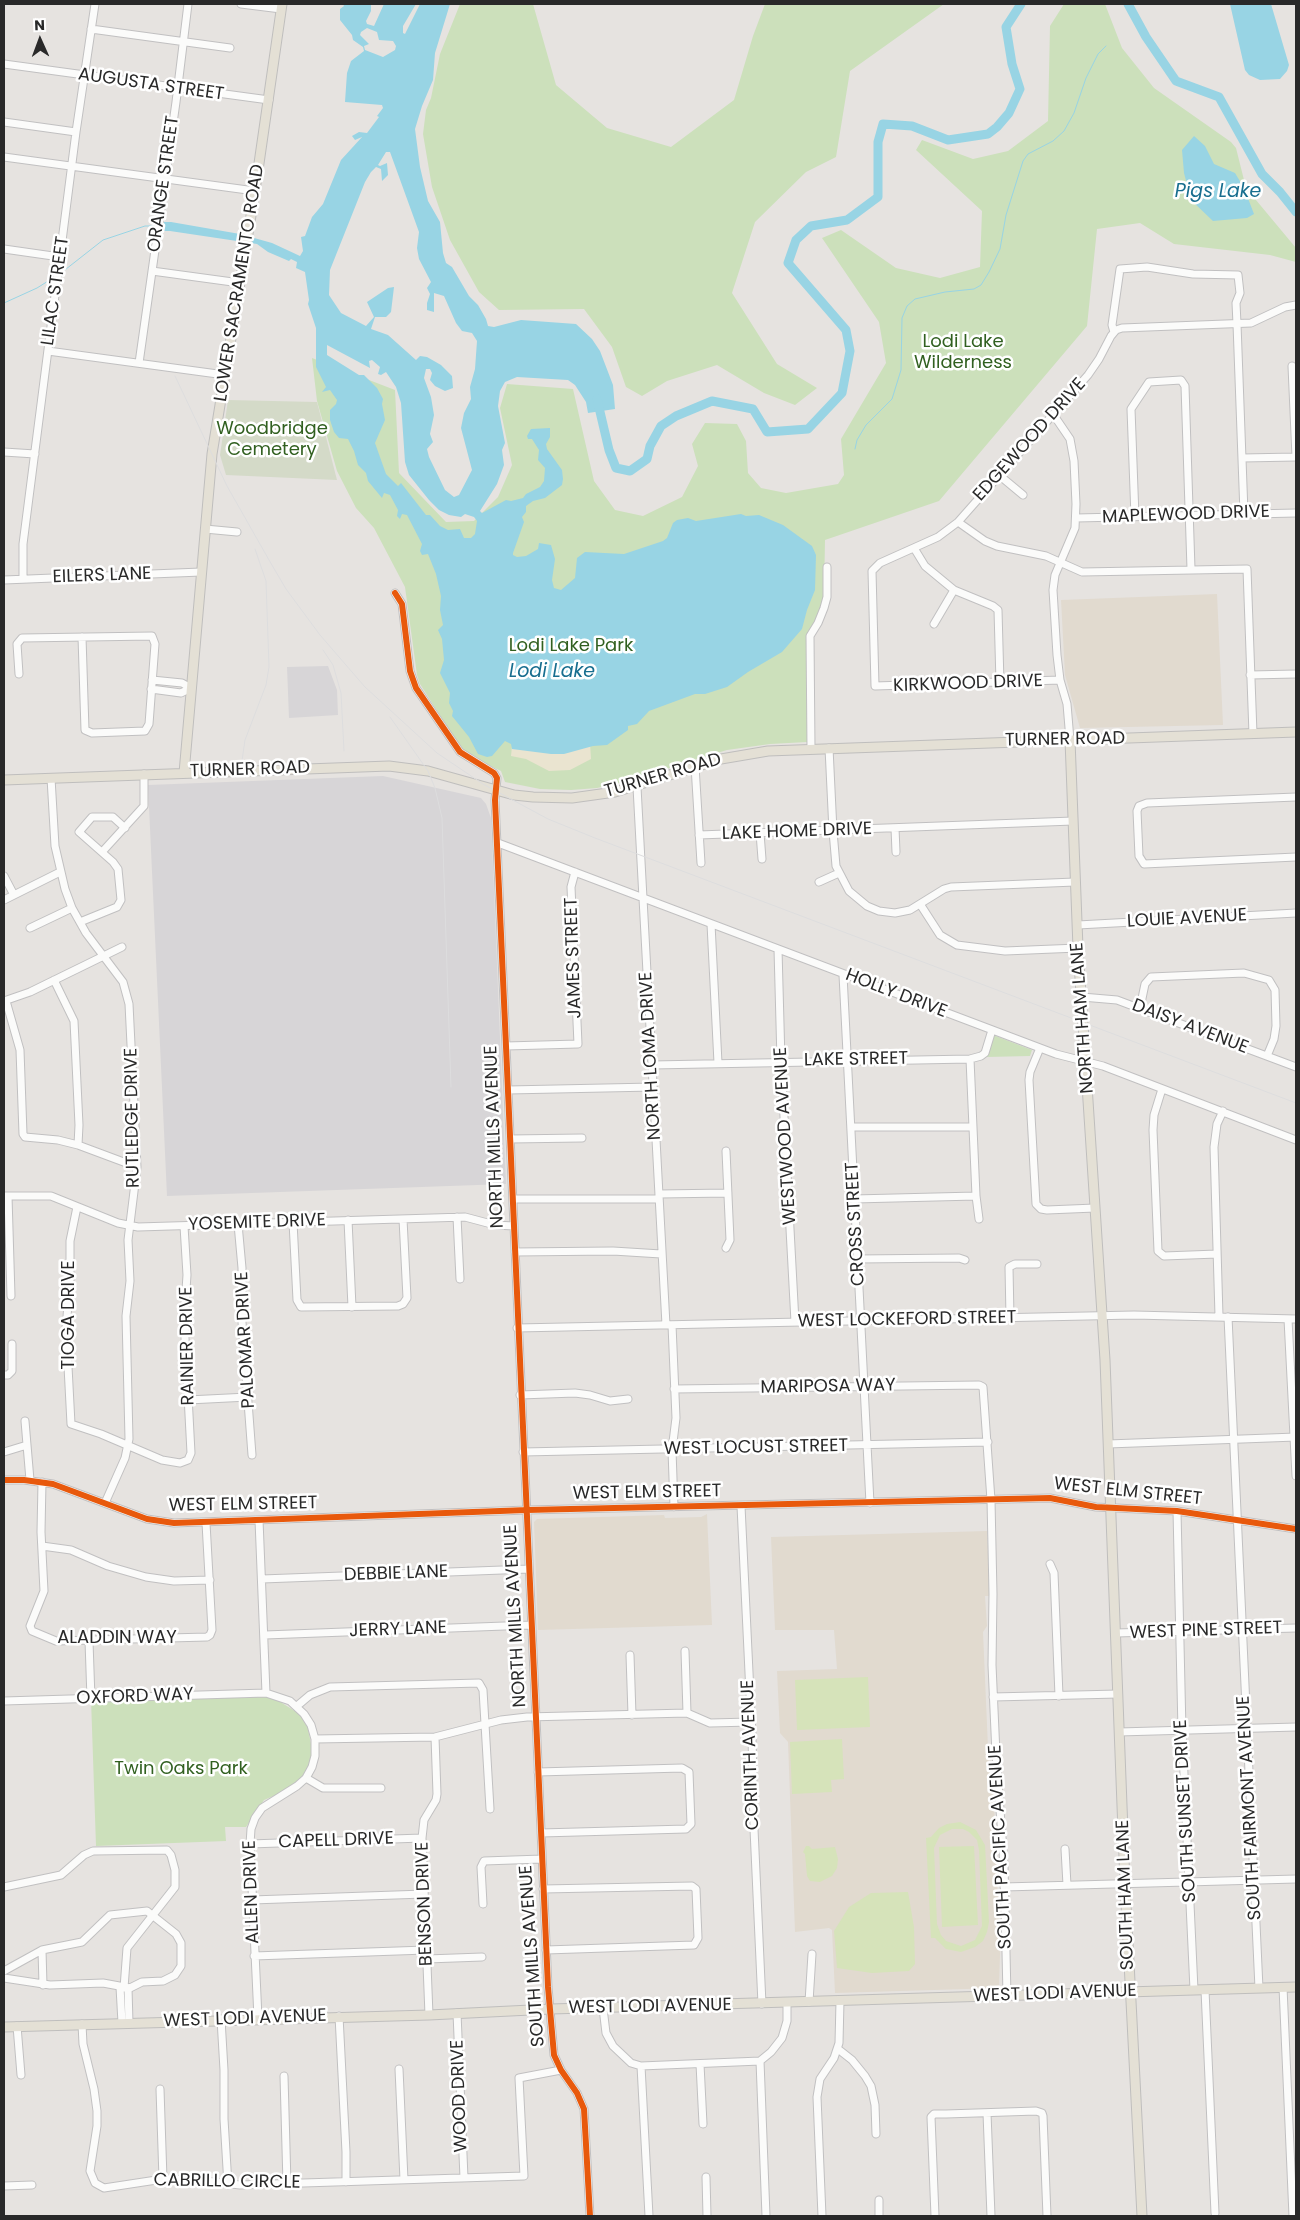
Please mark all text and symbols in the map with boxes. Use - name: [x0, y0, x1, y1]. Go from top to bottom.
- north arrow: [15, 15, 65, 65]
- text: N: [34, 15, 45, 35]
- street label: AUGUSTA STREET: [77, 64, 225, 106]
- street label: ORANGE STREET: [144, 114, 184, 254]
- street label: LOWER SACRAMENTO ROAD: [211, 163, 269, 403]
- water label: Pigs Lake: [1175, 181, 1261, 203]
- street label: LILAC STREET: [38, 235, 74, 347]
- park label: Lodi Lake Wilderness: [914, 331, 1012, 374]
- street label: EDGEWOOD DRIVE: [969, 374, 1091, 506]
- park label: Woodbridge Cemetery: [216, 418, 328, 460]
- street label: MAPLEWOOD DRIVE: [1102, 501, 1270, 529]
- street label: EILERS LANE: [52, 563, 152, 589]
- park label: Lodi Lake Park: [509, 635, 633, 657]
- water label: Lodi Lake: [509, 661, 595, 683]
- street label: KIRKWOOD DRIVE: [893, 671, 1043, 697]
- street label: TURNER ROAD: [1005, 728, 1125, 752]
- street label: TURNER ROAD: [602, 749, 724, 803]
- street label: TURNER ROAD: [189, 757, 311, 783]
- street label: LAKE HOME DRIVE: [721, 819, 873, 845]
- street label: JAMES STREET: [561, 897, 587, 1019]
- street label: LOUIE AVENUE: [1126, 905, 1248, 933]
- street label: NORTH HAM LANE: [1067, 942, 1099, 1094]
- street label: HOLLY DRIVE: [842, 965, 950, 1023]
- street label: NORTH LOMA DRIVE: [636, 971, 666, 1141]
- street label: DAISY AVENUE: [1129, 995, 1251, 1059]
- street label: NORTH MILLS AVENUE: [481, 1045, 509, 1229]
- street label: WESTWOOD AVENUE: [771, 1047, 801, 1225]
- street label: RUTLEDGE DRIVE: [121, 1048, 145, 1188]
- street label: LAKE STREET: [804, 1048, 908, 1072]
- street label: CROSS STREET: [842, 1161, 870, 1287]
- street label: YOSEMITE DRIVE: [188, 1210, 326, 1236]
- street label: TIOGA DRIVE: [58, 1261, 80, 1369]
- street label: PALOMAR DRIVE: [232, 1271, 260, 1409]
- street label: RAINIER DRIVE: [176, 1286, 200, 1406]
- street label: WEST LOCKEFORD STREET: [797, 1307, 1017, 1333]
- street label: MARIPOSA WAY: [760, 1375, 896, 1399]
- street label: WEST LOCUST STREET: [664, 1436, 848, 1460]
- street label: WEST ELM STREET: [1053, 1473, 1203, 1511]
- street label: WEST ELM STREET: [572, 1481, 722, 1505]
- street label: WEST ELM STREET: [168, 1493, 318, 1517]
- street label: NORTH MILLS AVENUE: [500, 1524, 532, 1708]
- street label: DEBBIE LANE: [344, 1561, 448, 1587]
- street label: JERRY LANE: [349, 1618, 447, 1642]
- street label: WEST PINE STREET: [1129, 1618, 1283, 1644]
- street label: ALADDIN WAY: [57, 1627, 177, 1649]
- street label: CORINTH AVENUE: [738, 1679, 764, 1831]
- street label: OXFORD WAY: [76, 1684, 194, 1710]
- street label: SOUTH FAIRMONT AVENUE: [1233, 1695, 1267, 1921]
- street label: SOUTH SUNSET DRIVE: [1170, 1719, 1202, 1903]
- street label: SOUTH PACIFIC AVENUE: [985, 1744, 1017, 1950]
- park label: Twin Oaks Park: [114, 1758, 248, 1780]
- street label: SOUTH HAM LANE: [1113, 1819, 1139, 1971]
- street label: CAPELL DRIVE: [278, 1828, 394, 1854]
- street label: ALLEN DRIVE: [239, 1840, 265, 1944]
- street label: BENSON DRIVE: [412, 1841, 438, 1967]
- street label: SOUTH MILLS AVENUE: [516, 1864, 550, 2048]
- street label: WEST LODI AVENUE: [973, 1980, 1137, 2008]
- street label: WEST LODI AVENUE: [568, 1995, 732, 2019]
- street label: WEST LODI AVENUE: [163, 2005, 327, 2033]
- street label: WOOD DRIVE: [447, 2039, 473, 2153]
- street label: CABRILLO CIRCLE: [153, 2170, 301, 2194]

